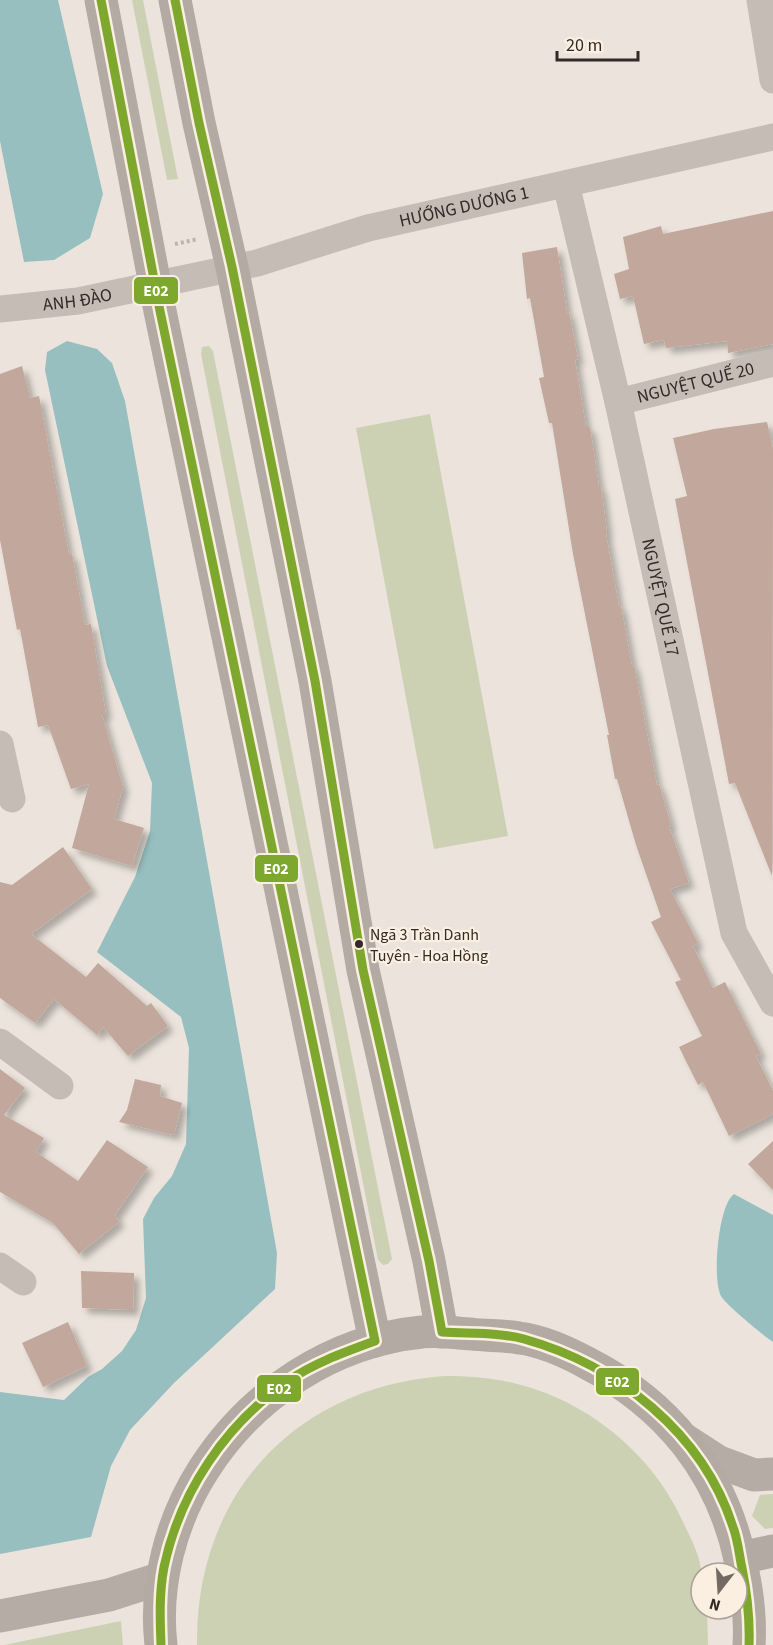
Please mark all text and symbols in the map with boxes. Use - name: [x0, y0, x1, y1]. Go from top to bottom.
- scale bar: [557, 24, 638, 62]
- text: 20 m: [566, 33, 602, 58]
- street label: HƯỚNG DƯƠNG 1: [397, 180, 531, 233]
- line badge: E02: [133, 276, 179, 305]
- text: E02: [143, 280, 169, 302]
- street label: ANH ĐÀO: [42, 282, 114, 317]
- street label: NGUYỆT QUẾ 20: [634, 356, 757, 409]
- street label: NGUYỆT QUẾ 17: [636, 536, 686, 659]
- line badge: E02: [254, 854, 299, 883]
- text: E02: [263, 858, 289, 880]
- place label: Ngã 3 Trần Danh Tuyên - Hoa Hồng: [370, 924, 488, 967]
- marker: Ngã 3 Trần Danh Tuyên - Hoa Hồng: [353, 938, 365, 950]
- line badge: E02: [595, 1367, 640, 1396]
- text: E02: [604, 1371, 630, 1393]
- line badge: E02: [256, 1374, 302, 1403]
- text: E02: [266, 1378, 292, 1400]
- north arrow: [689, 1561, 749, 1621]
- text: N: [707, 1592, 723, 1616]

